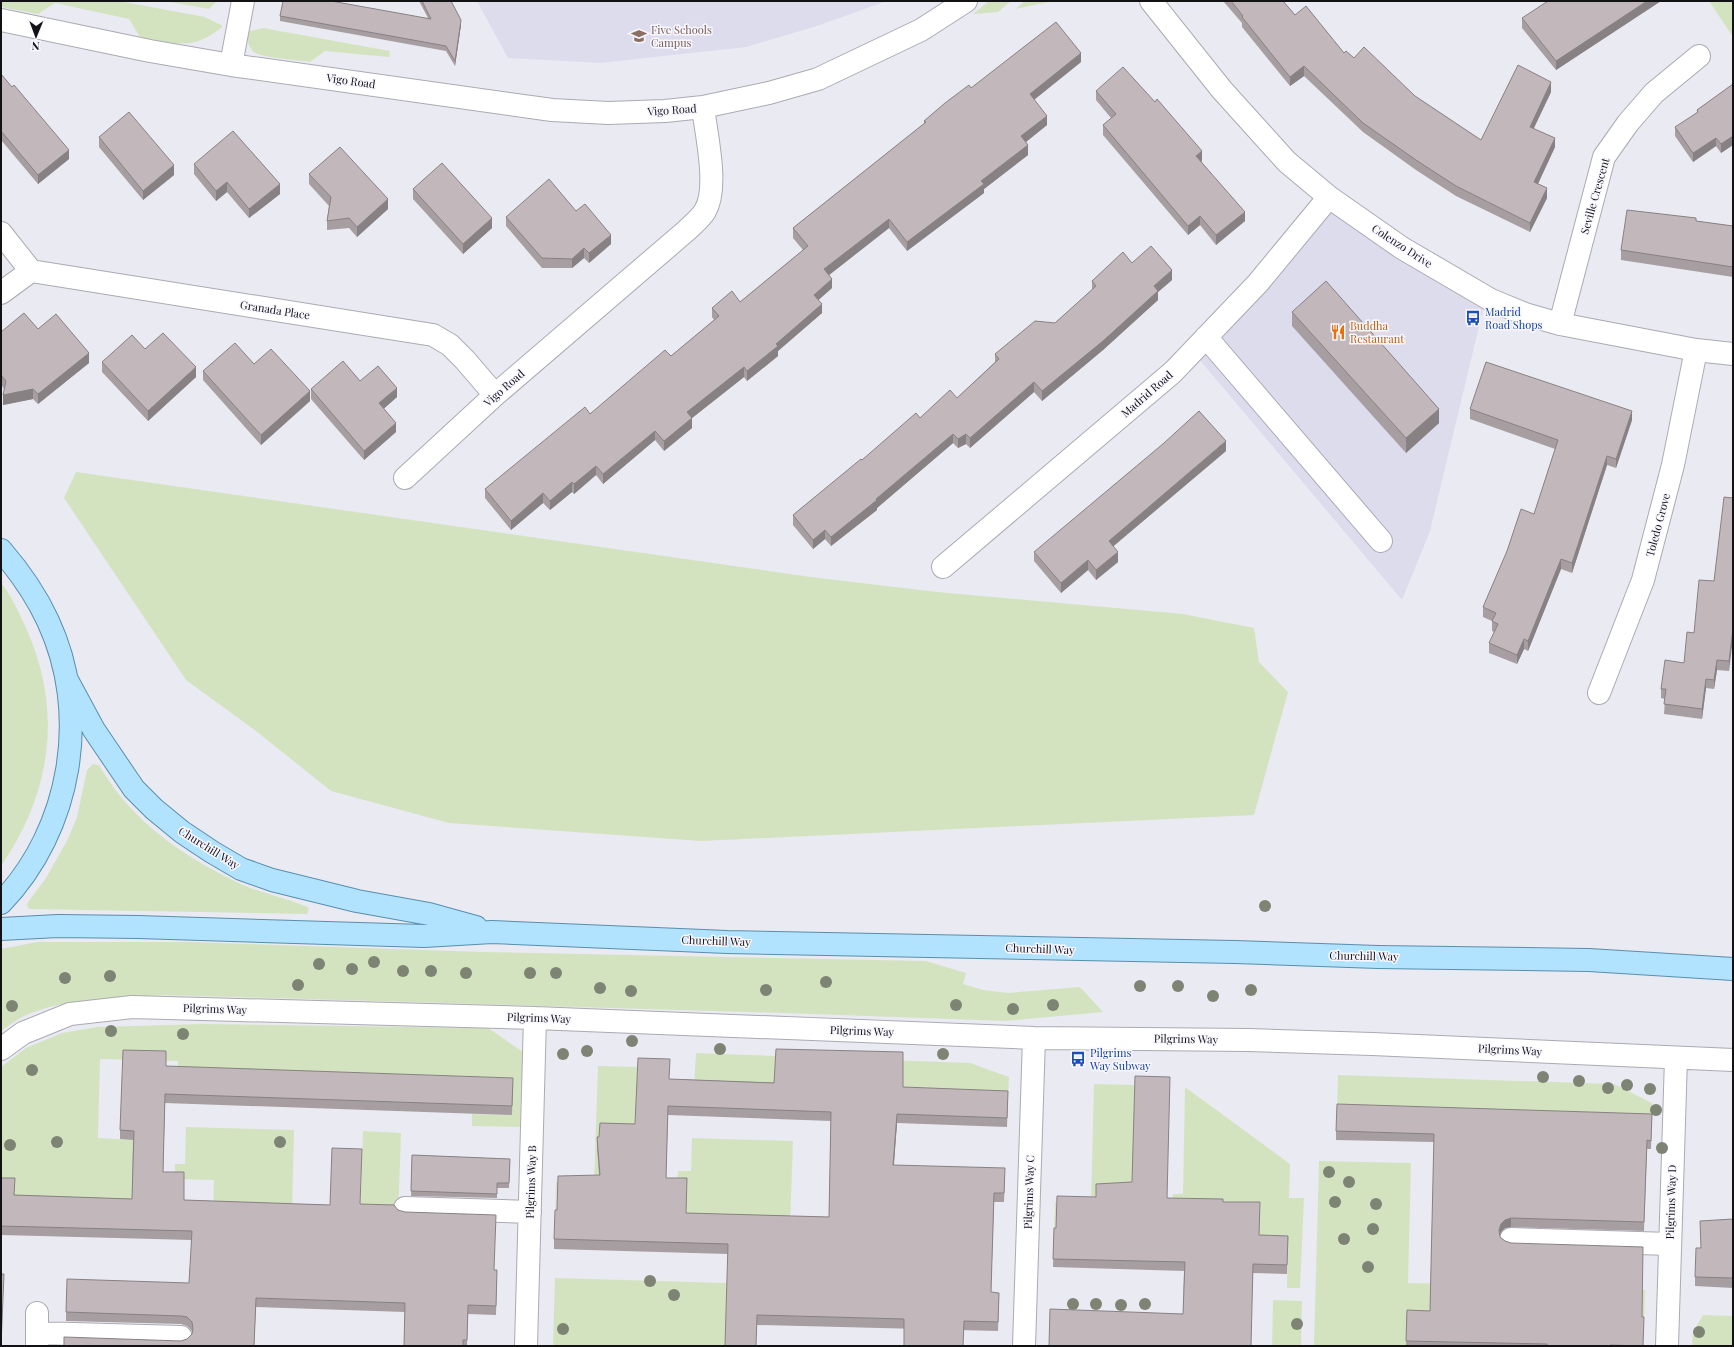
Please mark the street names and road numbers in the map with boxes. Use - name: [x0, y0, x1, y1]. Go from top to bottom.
- street label: Vigo Road: [325, 70, 377, 91]
- street label: Vigo Road: [646, 100, 698, 119]
- street label: Seville Crescent: [1576, 156, 1613, 236]
- street label: Colenzo Drive: [1369, 220, 1436, 271]
- street label: Granada Place: [239, 297, 311, 322]
- street label: Vigo Road: [479, 365, 528, 410]
- street label: Madrid Road: [1118, 367, 1176, 420]
- street label: Toledo Grove: [1642, 491, 1673, 558]
- street label: Churchill Way: [176, 823, 243, 873]
- street label: Churchill Way: [681, 932, 751, 949]
- street label: Churchill Way: [1005, 940, 1075, 957]
- street label: Churchill Way: [1329, 947, 1399, 964]
- street label: Pilgrims Way: [183, 1000, 248, 1017]
- street label: Pilgrims Way: [507, 1009, 572, 1026]
- street label: Pilgrims Way: [830, 1022, 895, 1039]
- street label: Pilgrims Way: [1154, 1030, 1219, 1047]
- street label: Pilgrims Way: [1478, 1040, 1543, 1059]
- street label: Pilgrims Way B: [522, 1145, 539, 1219]
- street label: Pilgrims Way C: [1020, 1155, 1037, 1229]
- street label: Pilgrims Way D: [1662, 1164, 1679, 1240]

